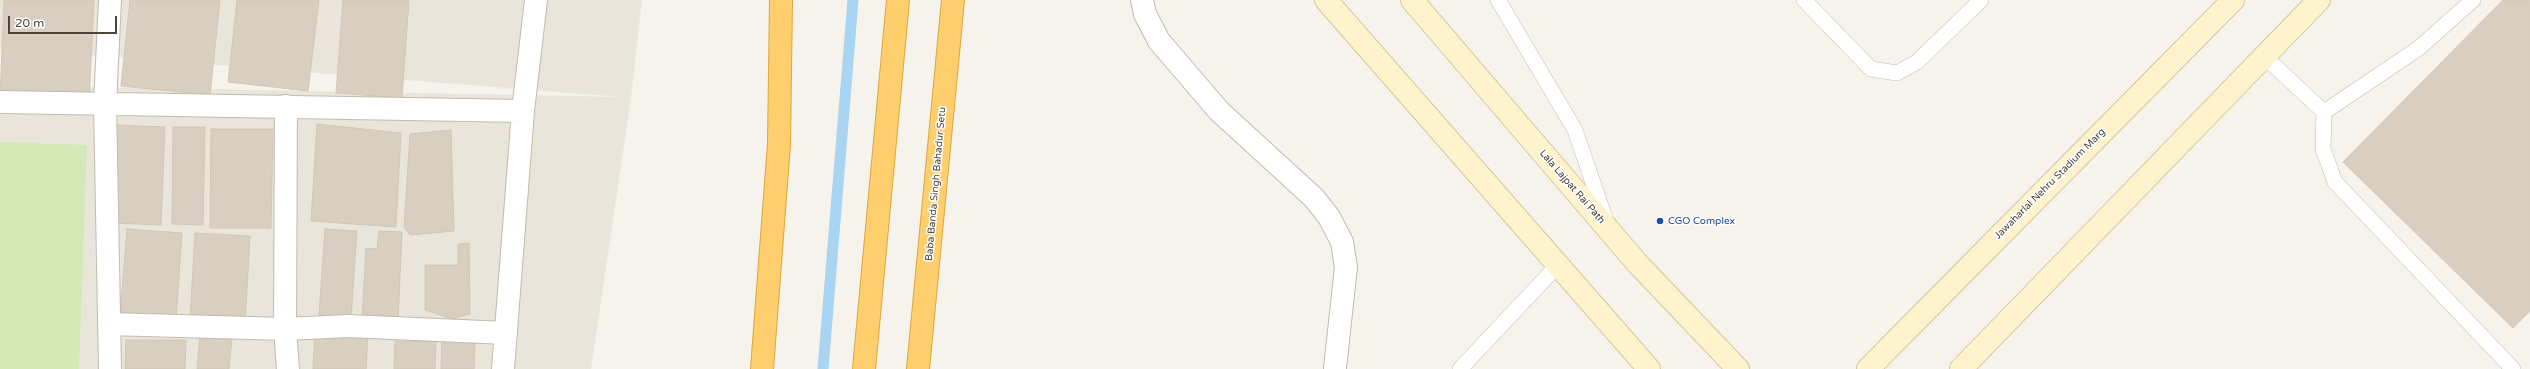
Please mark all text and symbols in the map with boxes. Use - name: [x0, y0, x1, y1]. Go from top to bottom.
- scale bar: [10, 8, 119, 34]
- text: 20 m: [15, 16, 44, 30]
- street label: Baba Banda Singh Bahadur Setu: [923, 106, 949, 262]
- street label: Jawaharlal Nehru Stadium Marg: [1992, 126, 2108, 242]
- street label: Lala Lajpat Rai Path: [1537, 148, 1607, 226]
- place label: CGO Complex: [1668, 215, 1735, 227]
- marker: CGO Complex: [1655, 216, 1665, 226]

